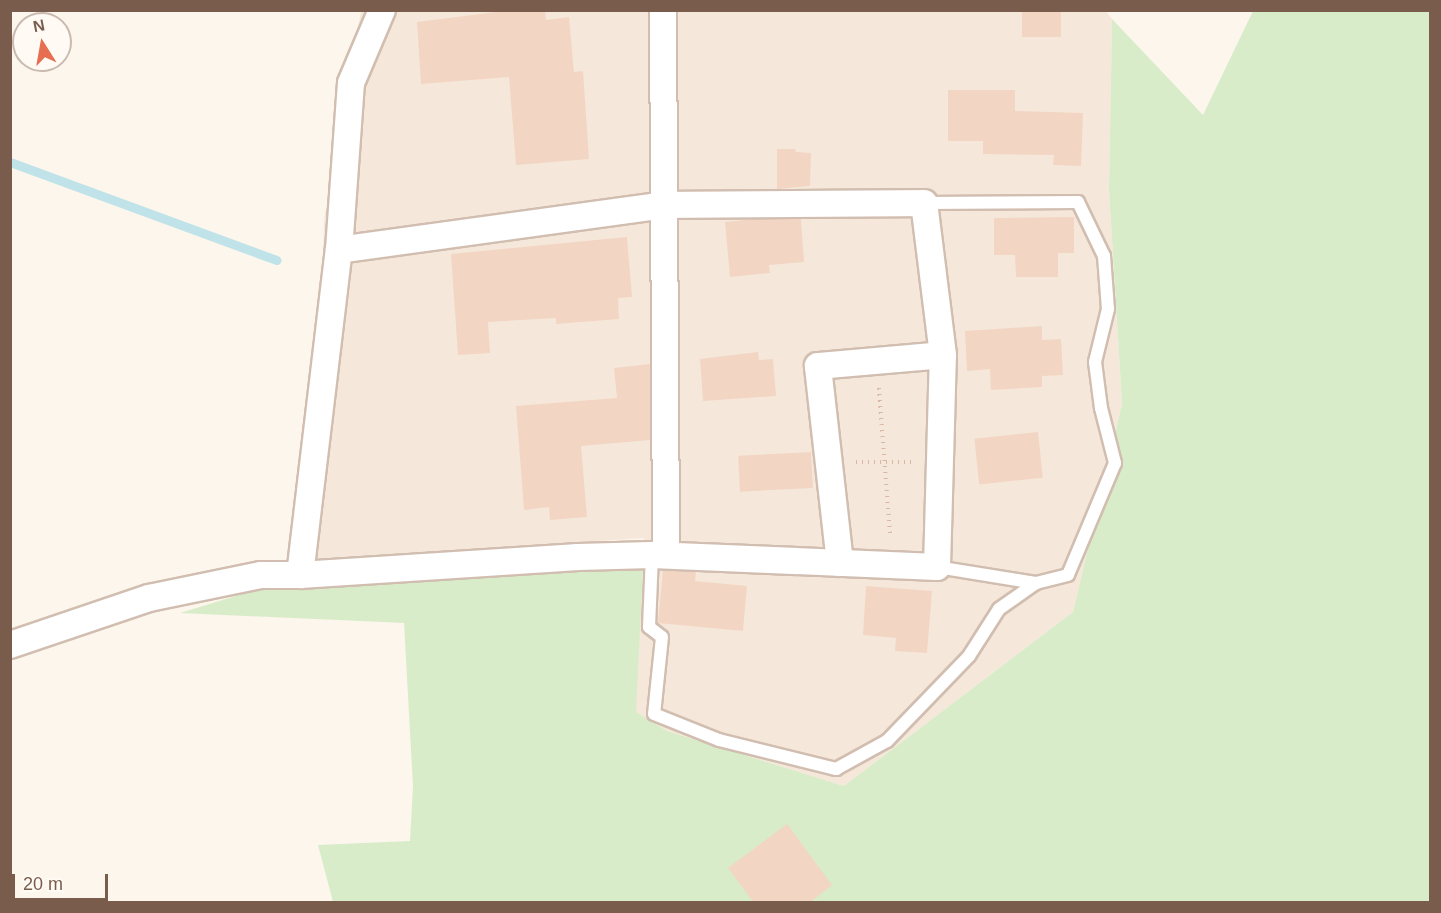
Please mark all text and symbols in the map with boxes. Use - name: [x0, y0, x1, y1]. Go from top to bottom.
- north arrow: [12, 12, 72, 72]
- text: N: [32, 16, 46, 35]
- scale bar: [15, 862, 111, 900]
- text: 20 m: [23, 874, 63, 894]

